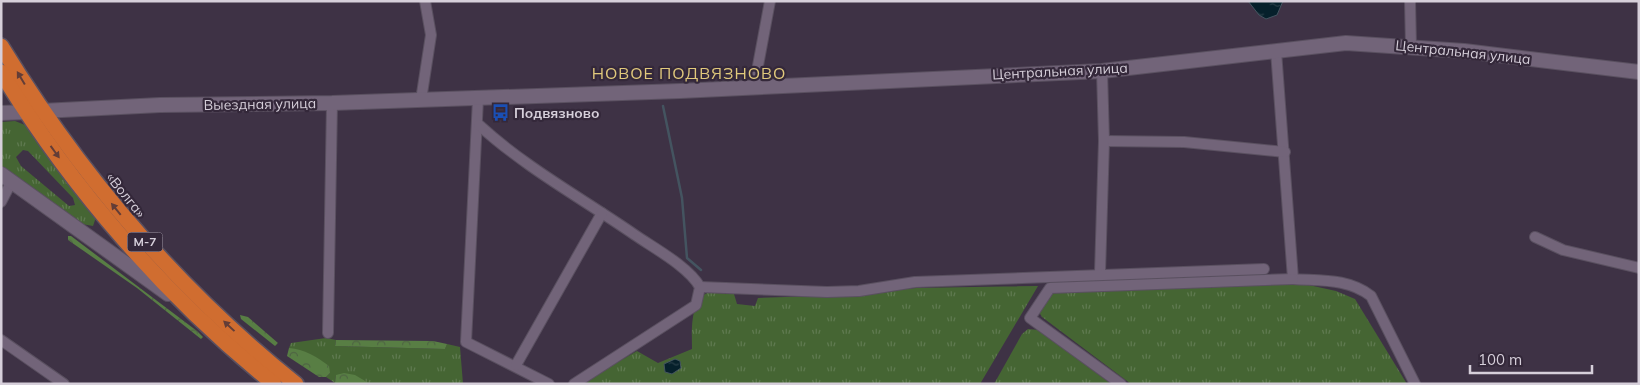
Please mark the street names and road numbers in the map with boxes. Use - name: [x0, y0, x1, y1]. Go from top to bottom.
- street label: Центральная улица: [1395, 36, 1531, 68]
- street label: Центральная улица: [992, 58, 1128, 84]
- street label: Выездная улица: [204, 94, 316, 114]
- street label: «Волга»: [102, 169, 150, 221]
- road number: М-7: [128, 232, 162, 252]

